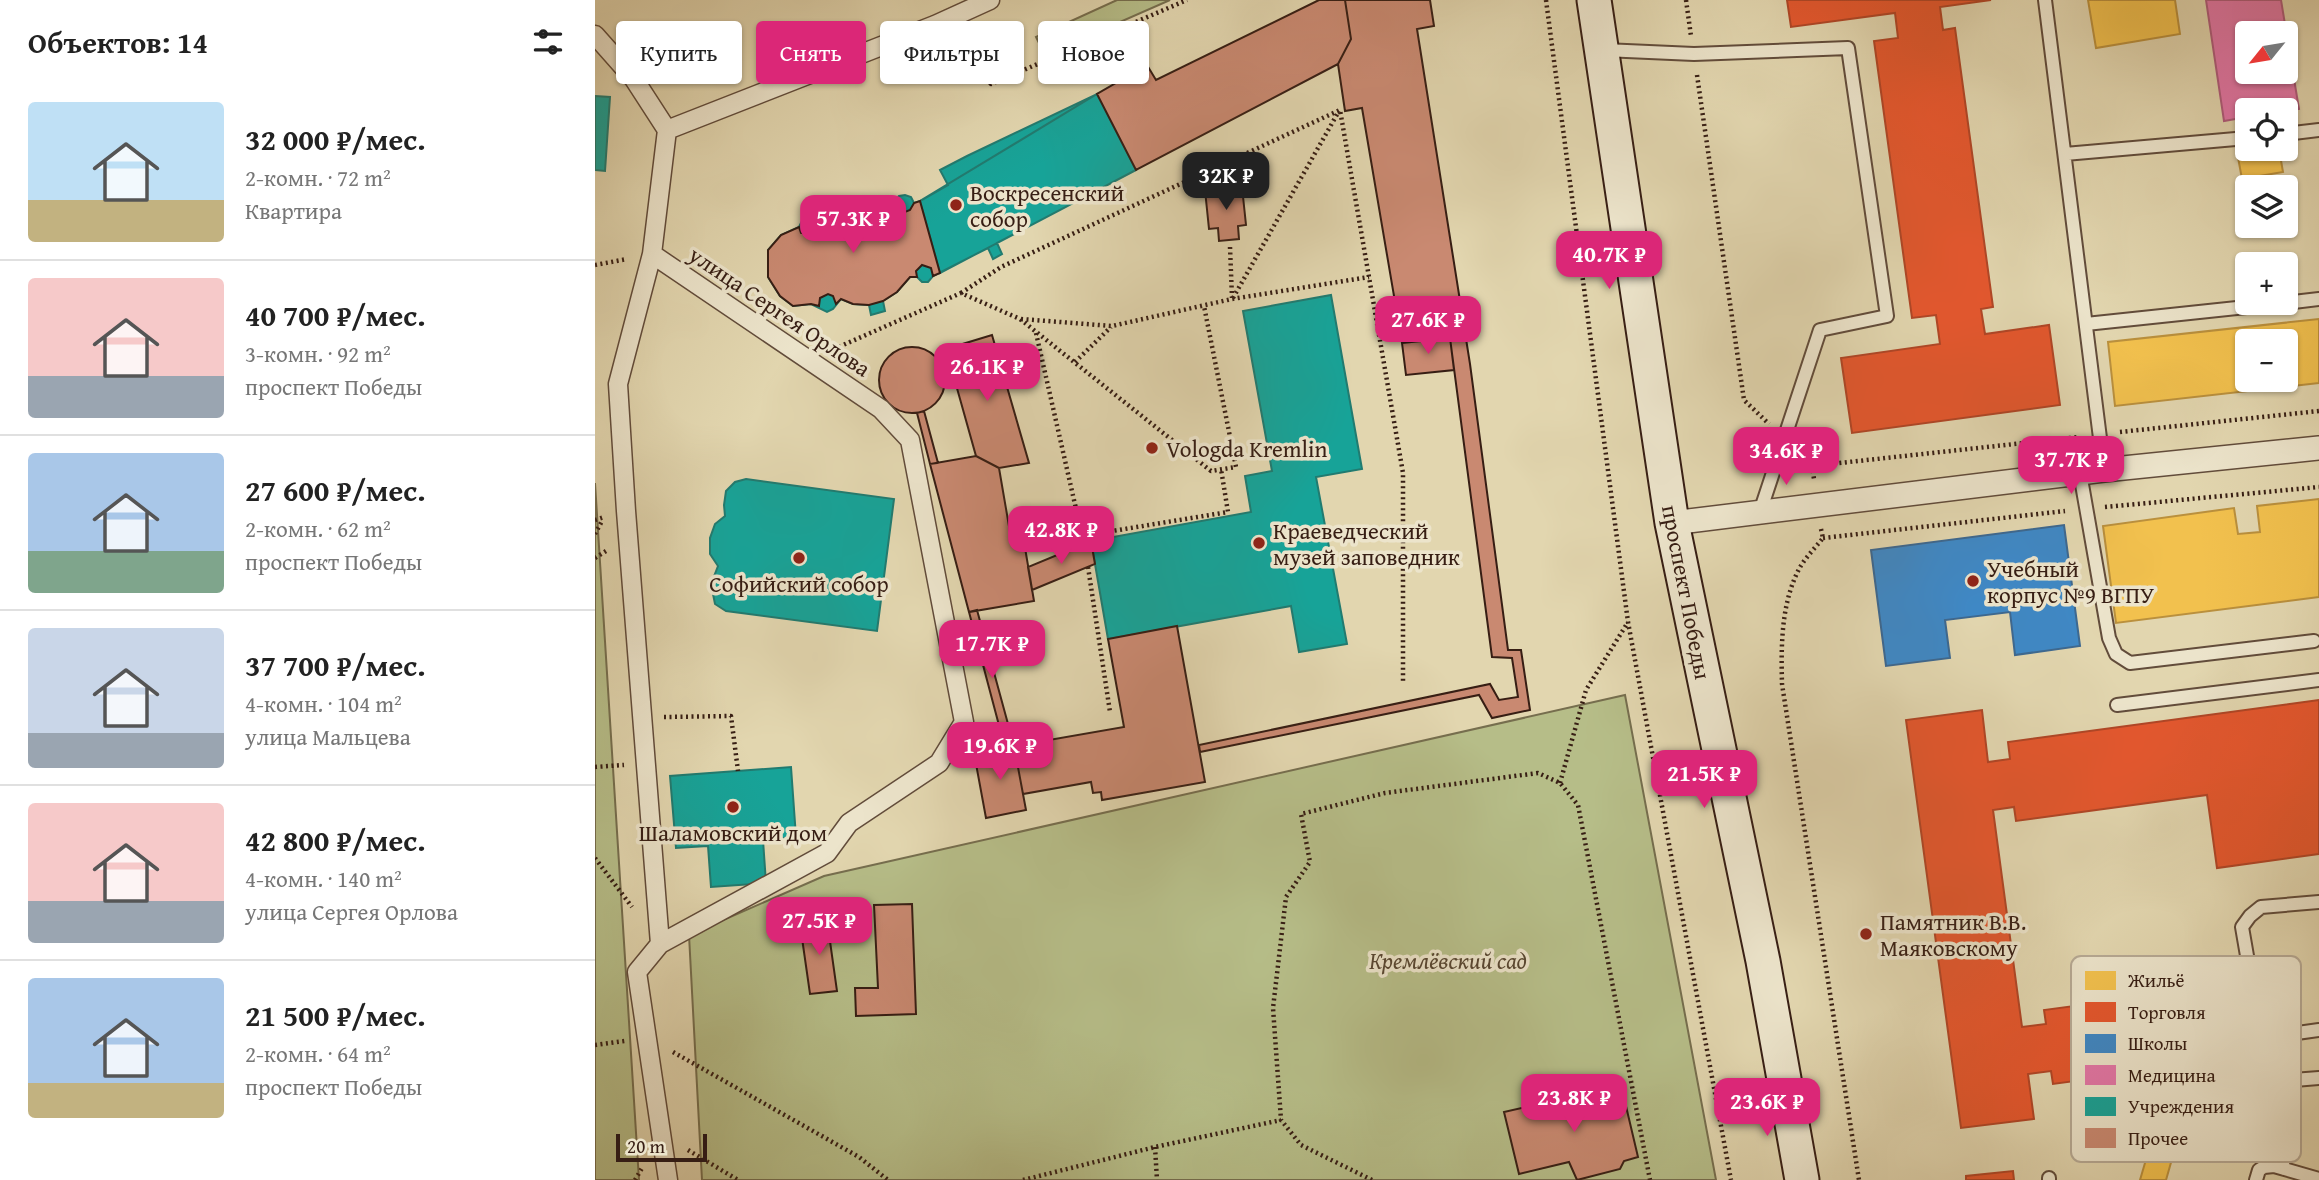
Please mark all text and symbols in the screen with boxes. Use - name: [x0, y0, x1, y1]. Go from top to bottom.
- text: Объектов: 14: [28, 20, 208, 64]
- chip: Купить: [616, 21, 742, 84]
- chip: Снять: [756, 21, 866, 84]
- chip: Фильтры: [880, 21, 1024, 84]
- chip: Новое: [1038, 21, 1149, 84]
- north arrow: [2235, 21, 2298, 84]
- map controls: [2235, 21, 2298, 392]
- icon: filters: [529, 23, 567, 61]
- button: locate: [2235, 98, 2298, 161]
- text: 32 000 ₽/мес.: [245, 117, 426, 161]
- icon: home: [84, 130, 168, 214]
- pin: 32K ₽: [1177, 152, 1275, 212]
- text: 32K ₽: [1198, 158, 1254, 191]
- text: 2-комн. · 72 m²: [245, 161, 391, 194]
- button: layers: [2235, 175, 2298, 238]
- place label: Воскресенский собор: [970, 176, 1124, 235]
- text: Квартира: [245, 194, 342, 227]
- pin: 57.3K ₽: [788, 196, 918, 255]
- marker: Воскресенский собор: [948, 197, 964, 213]
- text: 57.3K ₽: [816, 201, 890, 234]
- pin: 40.7K ₽: [1544, 232, 1674, 291]
- street label: улица Сергея Орлова: [682, 237, 878, 384]
- text: 40.7K ₽: [1572, 237, 1646, 270]
- button: +: [2235, 252, 2298, 315]
- text: 40 700 ₽/мес.: [245, 293, 426, 337]
- pin: 27.6K ₽: [1363, 296, 1493, 356]
- text: 27.6K ₽: [1391, 302, 1465, 335]
- icon: home: [84, 306, 168, 390]
- button: −: [2235, 329, 2298, 392]
- text: 3-комн. · 92 m²: [245, 337, 391, 370]
- pin: 26.1K ₽: [922, 344, 1052, 403]
- text: 26.1K ₽: [950, 349, 1024, 382]
- text: проспект Победы: [245, 370, 422, 403]
- pin: 34.6K ₽: [1721, 428, 1851, 487]
- place label: Vologda Kremlin: [1166, 432, 1328, 465]
- text: 34.6K ₽: [1749, 433, 1823, 466]
- pin: 37.7K ₽: [2006, 436, 2136, 496]
- marker: Vologda Kremlin: [1144, 440, 1160, 456]
- text: 37.7K ₽: [2034, 442, 2108, 475]
- text: 27 600 ₽/мес.: [245, 468, 426, 512]
- icon: home: [84, 481, 168, 565]
- street label: проспект Победы: [1654, 502, 1720, 682]
- pin: 42.8K ₽: [996, 506, 1126, 566]
- text: 2-комн. · 62 m²: [245, 512, 391, 545]
- text: 42.8K ₽: [1024, 512, 1098, 545]
- place label: Краеведческий музей заповедник: [1273, 514, 1460, 573]
- marker: Краеведческий музей заповедник: [1251, 535, 1267, 551]
- text: проспект Победы: [245, 545, 422, 578]
- marker: Софийский собор: [791, 550, 807, 566]
- place label: Учебный корпус №9 ВГПУ: [1987, 552, 2155, 611]
- place label: Софийский собор: [709, 567, 889, 600]
- marker: Учебный корпус №9 ВГПУ: [1965, 573, 1981, 589]
- pin: 17.7K ₽: [927, 620, 1057, 680]
- text: 17.7K ₽: [955, 626, 1029, 659]
- text: 37 700 ₽/мес.: [245, 643, 426, 687]
- icon: home: [84, 656, 168, 740]
- text: 4-комн. · 104 m²: [245, 687, 402, 720]
- text: улица Мальцева: [245, 720, 411, 753]
- pin: 19.6K ₽: [935, 722, 1065, 782]
- text: 19.6K ₽: [963, 728, 1037, 761]
- pin: 21.5K ₽: [1639, 750, 1769, 810]
- text: 21.5K ₽: [1667, 756, 1741, 789]
- marker: Шаламовский дом: [725, 799, 741, 815]
- place label: Шаламовский дом: [639, 816, 827, 849]
- text: 42 800 ₽/мес.: [245, 818, 426, 862]
- icon: home: [84, 831, 168, 915]
- text: 4-комн. · 140 m²: [245, 862, 402, 895]
- text: улица Сергея Орлова: [245, 895, 458, 928]
- pin: 27.5K ₽: [754, 898, 884, 957]
- text: 27.5K ₽: [782, 903, 856, 936]
- place label: Памятник В.В. Маяковскому: [1880, 905, 2026, 964]
- marker: Памятник В.В. Маяковскому: [1858, 926, 1874, 942]
- park label: Кремлёвский сад: [1369, 944, 1527, 977]
- legend: [2071, 956, 2301, 1162]
- text: Жильё: [2127, 966, 2185, 994]
- text: 21 500 ₽/мес.: [245, 993, 426, 1037]
- text: Торговля: [2128, 998, 2206, 1026]
- icon: home: [84, 1006, 168, 1090]
- text: Школы: [2128, 1029, 2187, 1057]
- text: 2-комн. · 64 m²: [245, 1037, 391, 1070]
- text: Медицина: [2128, 1061, 2216, 1089]
- text: проспект Победы: [245, 1070, 422, 1103]
- pin: 23.8K ₽: [1509, 1074, 1639, 1134]
- pin: 23.6K ₽: [1702, 1078, 1832, 1138]
- text: 23.8K ₽: [1537, 1080, 1611, 1113]
- text: 23.6K ₽: [1730, 1084, 1804, 1117]
- text: Учреждения: [2128, 1092, 2234, 1120]
- text: Прочее: [2128, 1124, 2188, 1152]
- scale bar: [616, 1131, 707, 1163]
- text: 20 m: [627, 1132, 665, 1160]

